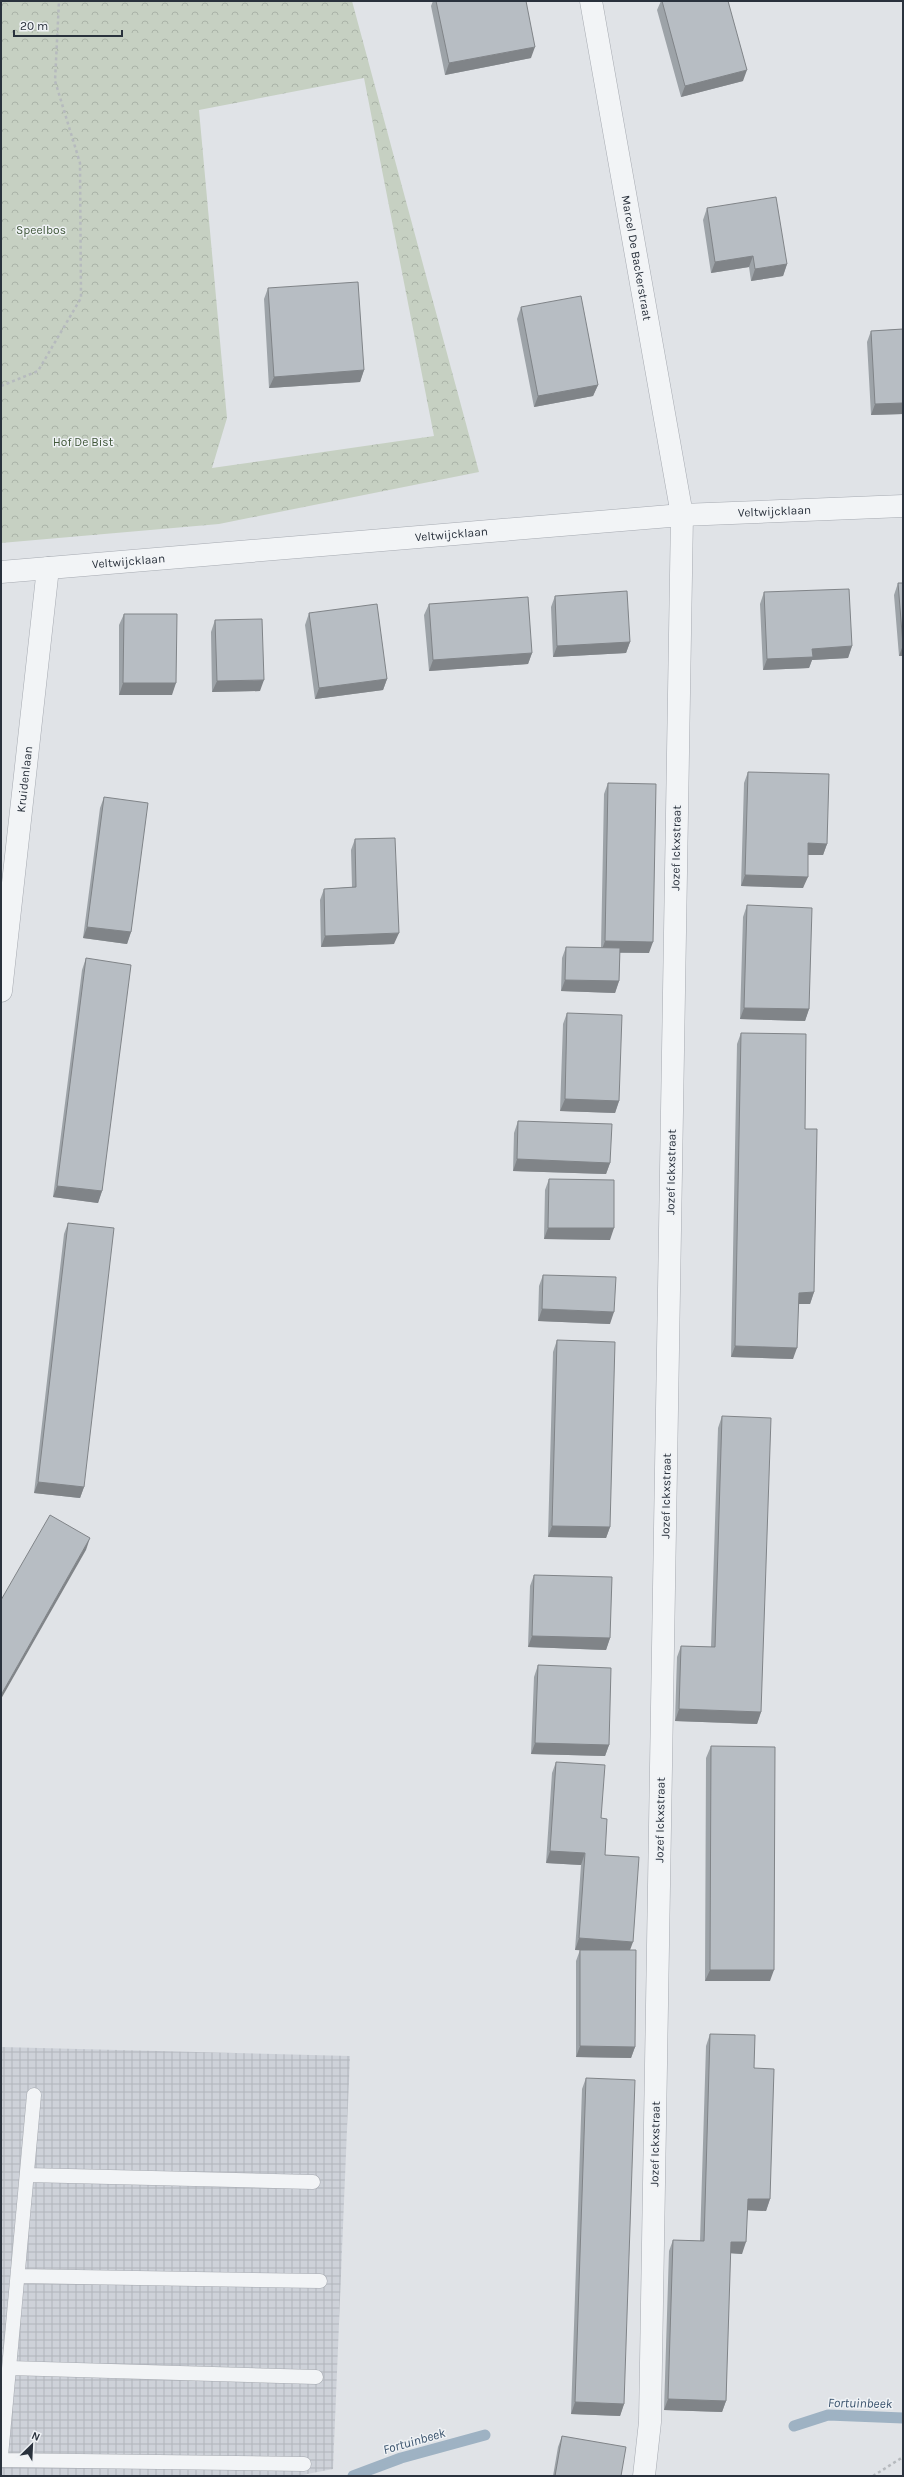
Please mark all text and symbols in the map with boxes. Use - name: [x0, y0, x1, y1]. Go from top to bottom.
- scale bar: [14, 12, 122, 38]
- text: 20 m: [20, 19, 48, 33]
- street label: Marcel De Backerstraat: [619, 194, 655, 322]
- park label: Speelbos: [16, 223, 66, 237]
- park label: Hof De Bist: [53, 435, 114, 449]
- street label: Veltwijcklaan: [738, 503, 811, 520]
- street label: Veltwijcklaan: [414, 524, 489, 544]
- street label: Veltwijcklaan: [91, 551, 166, 571]
- street label: Kruidenlaan: [14, 745, 35, 813]
- street label: Jozef Ickxstraat: [668, 805, 684, 891]
- street label: Jozef Ickxstraat: [663, 1129, 679, 1215]
- street label: Jozef Ickxstraat: [658, 1453, 674, 1539]
- street label: Jozef Ickxstraat: [652, 1777, 668, 1863]
- street label: Jozef Ickxstraat: [647, 2101, 663, 2187]
- water label: Fortuinbeek: [828, 2395, 893, 2411]
- north arrow: [12, 2425, 52, 2465]
- water label: Fortuinbeek: [381, 2425, 447, 2457]
- text: N: [30, 2429, 42, 2444]

